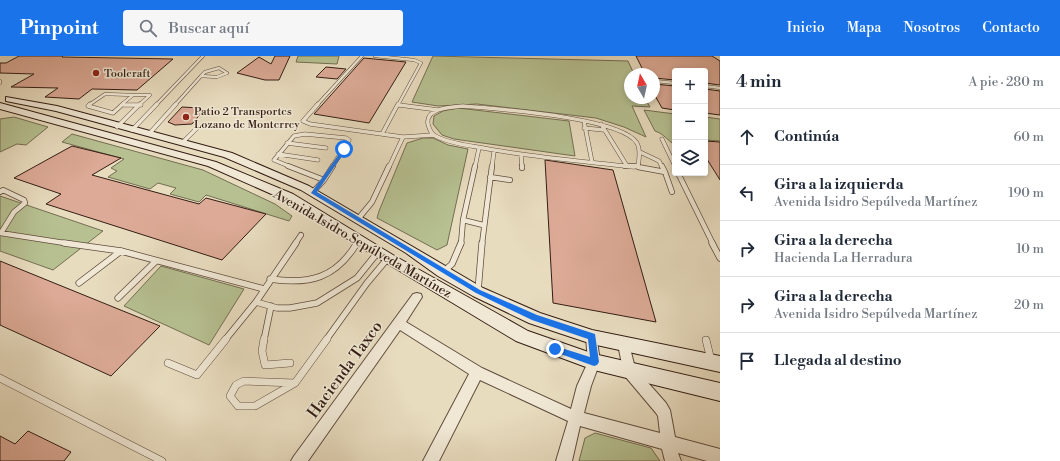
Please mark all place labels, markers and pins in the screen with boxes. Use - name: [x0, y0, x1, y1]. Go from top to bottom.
- place label: Toolcraft: [104, 67, 151, 81]
- marker: Toolcraft: [91, 68, 101, 78]
- place label: Patio 2 Transportes Lozano de Monterrey: [194, 105, 300, 132]
- marker: Patio 2 Transportes Lozano de Monterrey: [181, 112, 191, 122]

